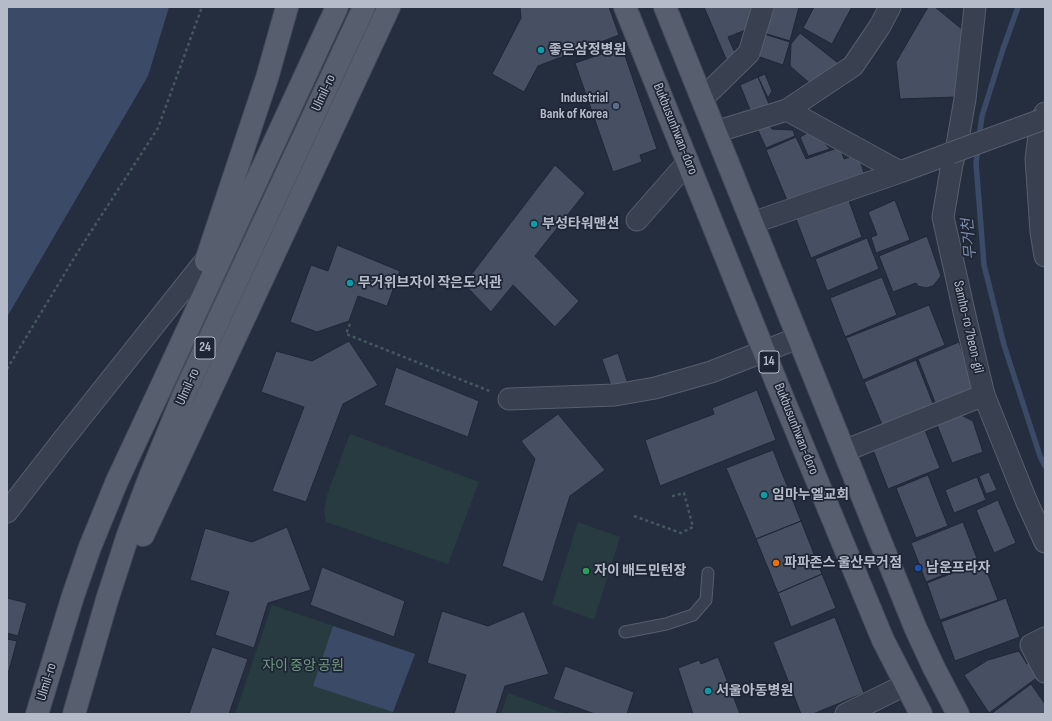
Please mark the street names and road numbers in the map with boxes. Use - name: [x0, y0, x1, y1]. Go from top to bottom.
- street label: Ulmil-ro: [308, 72, 340, 114]
- street label: Bukbusunhwan-doro: [649, 81, 701, 177]
- street label: Samho-ro 7beon-gil: [949, 279, 987, 375]
- road number: 24: [195, 337, 215, 359]
- road number: 14: [759, 351, 779, 373]
- street label: Ulmil-ro: [172, 366, 204, 408]
- street label: Bukbusunhwan-doro: [770, 381, 822, 477]
- street label: Ulmil-ro: [33, 661, 61, 703]

